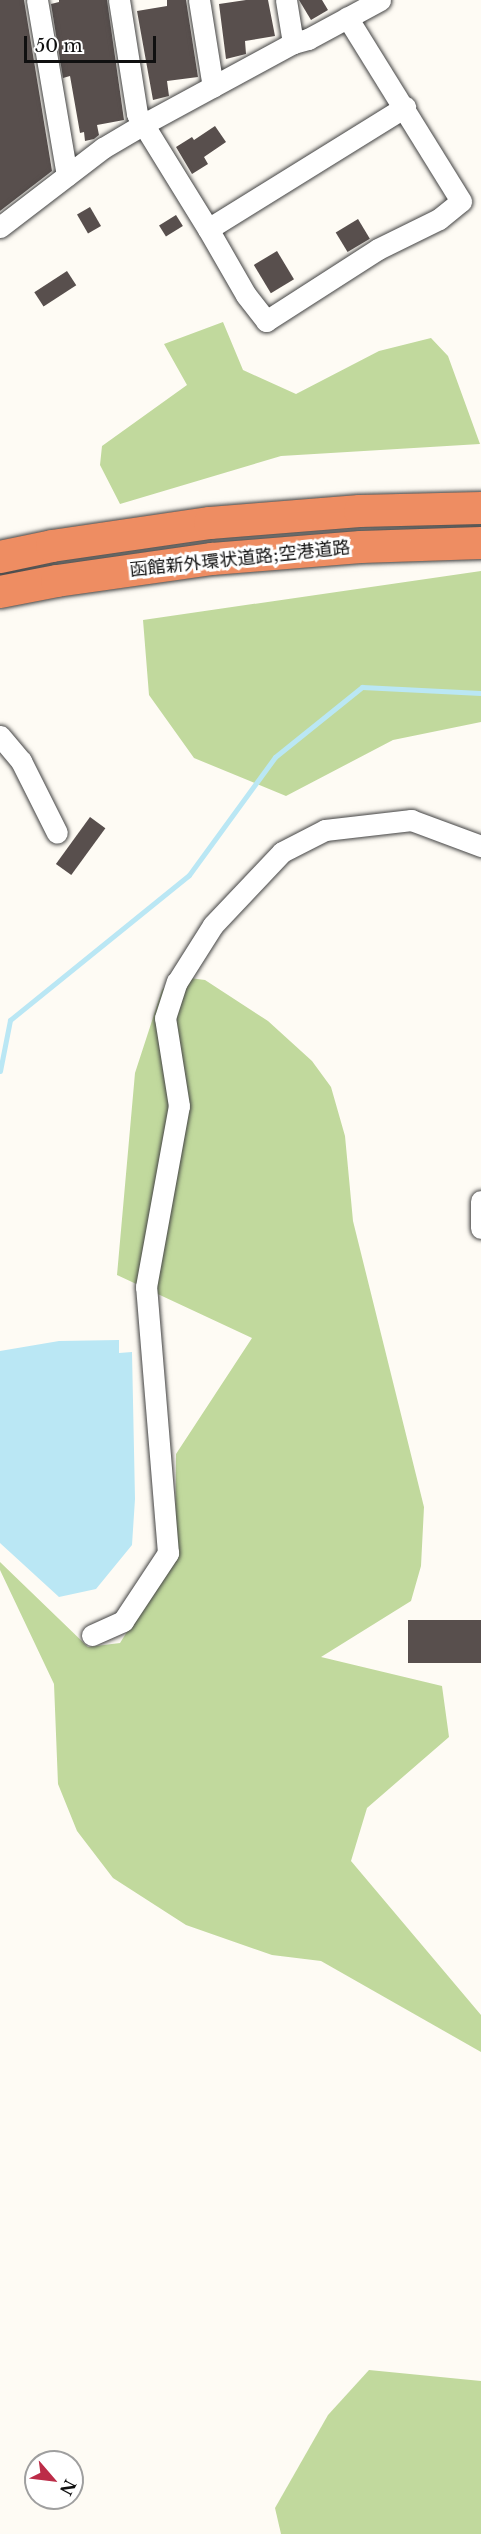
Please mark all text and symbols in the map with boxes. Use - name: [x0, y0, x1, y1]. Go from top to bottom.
- scale bar: [27, 24, 159, 62]
- text: 50 m: [35, 35, 83, 57]
- street label: 函館新外環状道路;空港道路: [129, 537, 351, 581]
- north arrow: [24, 2450, 84, 2510]
- text: N: [56, 2476, 80, 2499]

